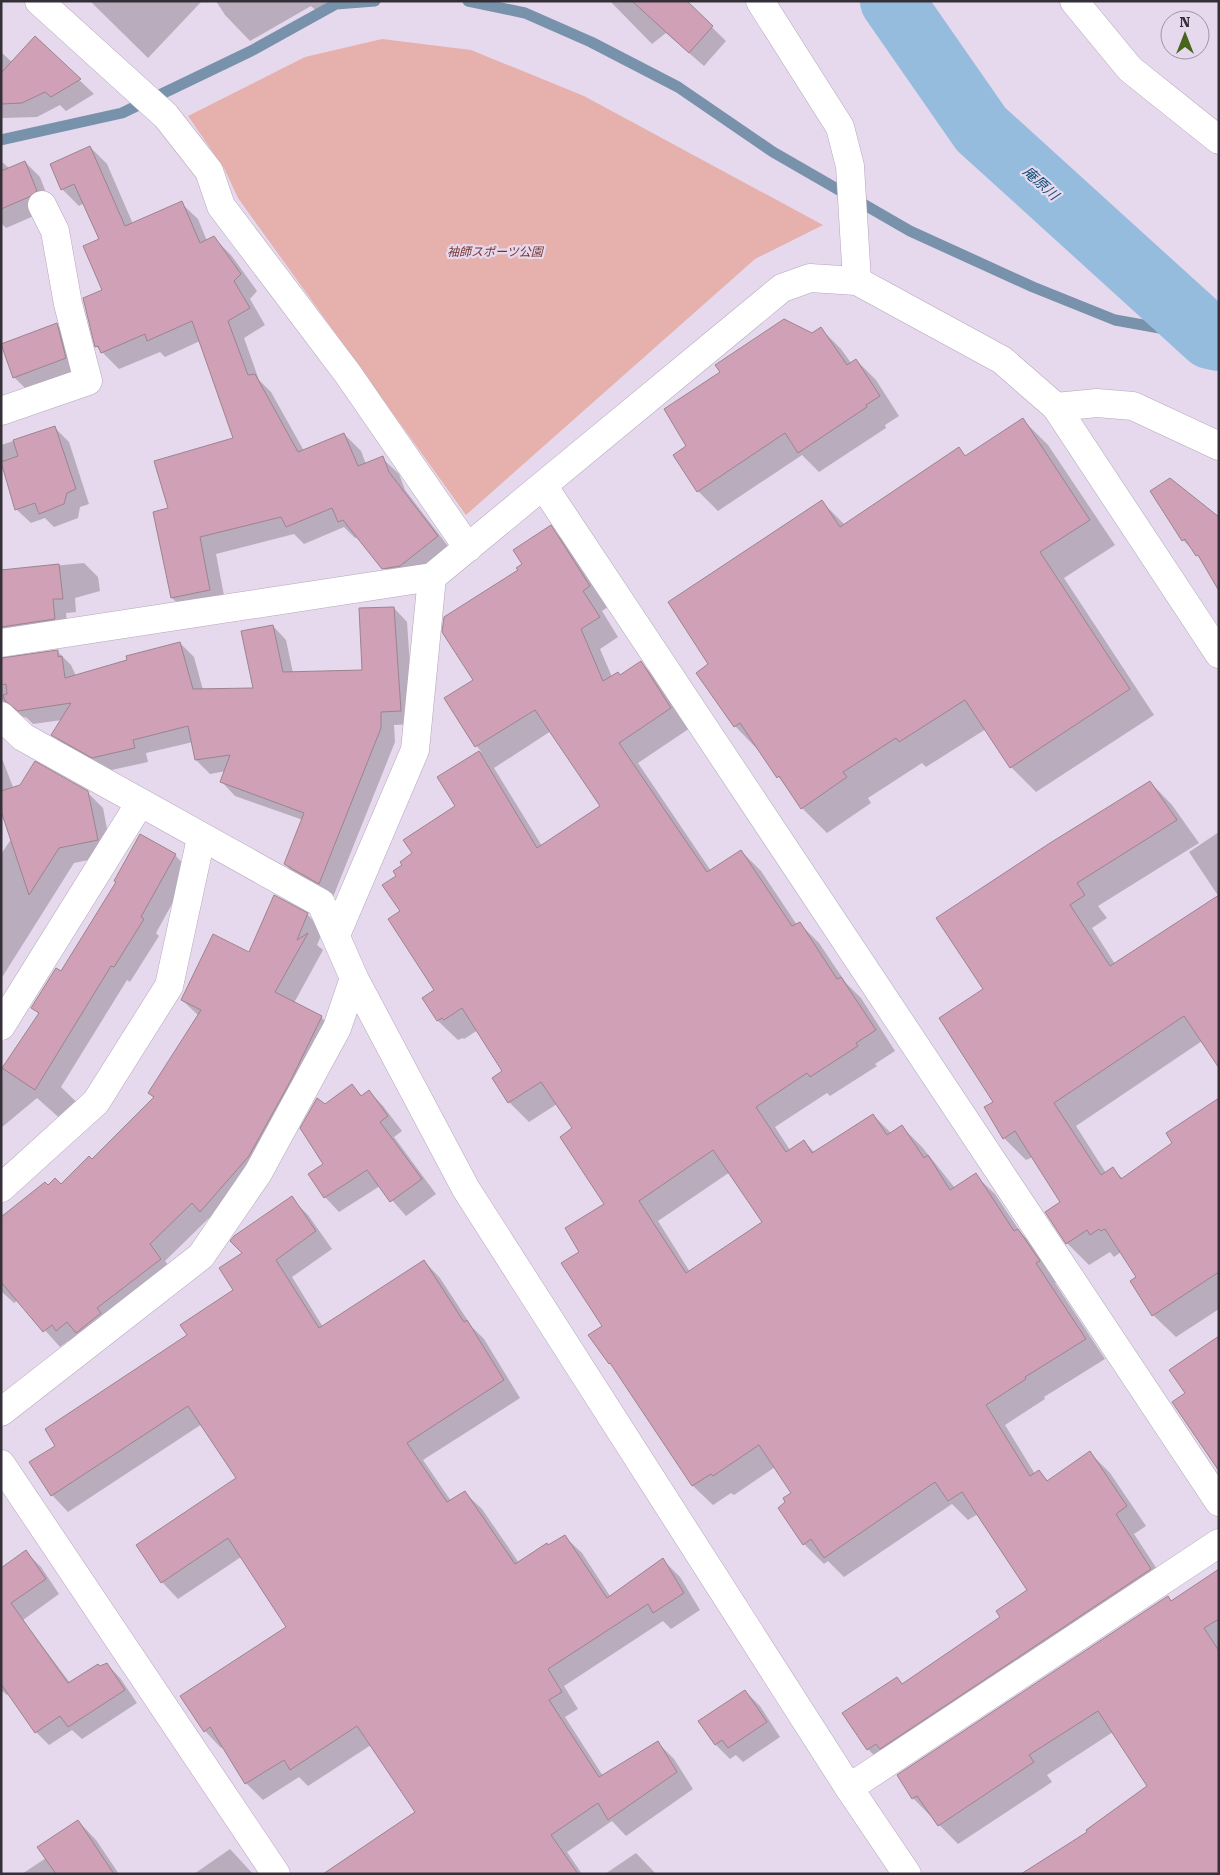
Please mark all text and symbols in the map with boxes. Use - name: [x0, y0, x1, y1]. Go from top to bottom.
- north arrow: [1160, 10, 1210, 60]
- text: N: [1180, 14, 1191, 30]
- water label: 庵原川: [1020, 163, 1063, 204]
- park label: 袖師スポーツ公園: [447, 245, 545, 259]

